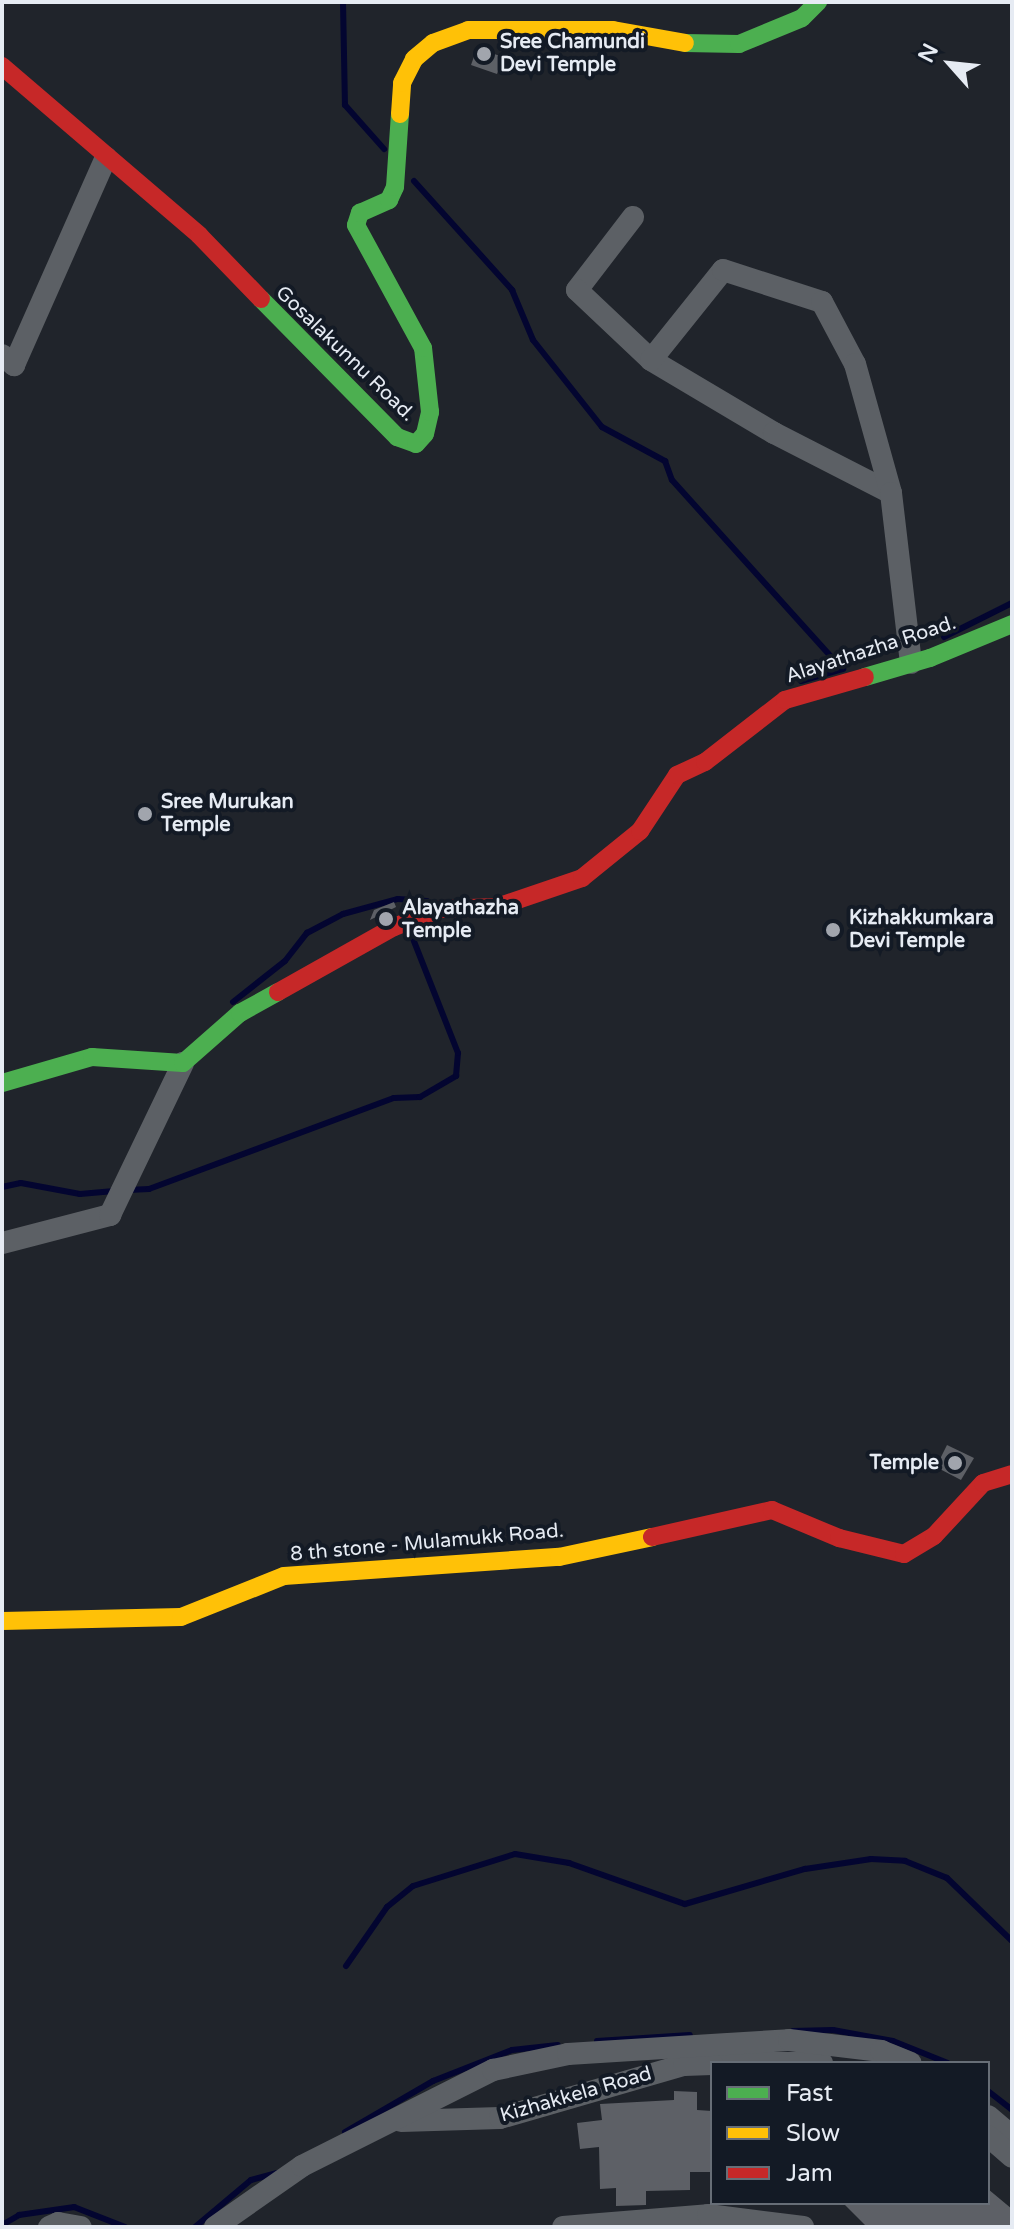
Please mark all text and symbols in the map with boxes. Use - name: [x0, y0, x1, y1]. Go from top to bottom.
- north arrow: [910, 24, 990, 104]
- place label: Sree Chamundi Devi Temple: [500, 30, 645, 77]
- text: N: [913, 39, 944, 67]
- marker: Sree Chamundi Devi Temple: [475, 45, 493, 63]
- street label: Gosalakunnu Road.: [270, 281, 420, 427]
- street label: Alayathazha Road.: [783, 611, 959, 689]
- place label: Sree Murukan Temple: [161, 790, 294, 837]
- marker: Sree Murukan Temple: [136, 805, 154, 823]
- place label: Alayathazha Temple: [402, 896, 519, 943]
- place label: Kizhakkumkara Devi Temple: [849, 906, 994, 953]
- marker: Alayathazha Temple: [377, 910, 395, 928]
- marker: Kizhakkumkara Devi Temple: [824, 921, 842, 939]
- place label: Temple: [870, 1451, 939, 1475]
- marker: Temple: [946, 1454, 964, 1472]
- street label: 8 th stone - Mulamukk Road.: [289, 1519, 565, 1567]
- legend: [710, 2061, 990, 2205]
- street label: Kizhakkela Road: [498, 2062, 654, 2128]
- text: Fast: [786, 2079, 833, 2108]
- text: Slow: [786, 2119, 840, 2148]
- text: Jam: [786, 2159, 833, 2188]

